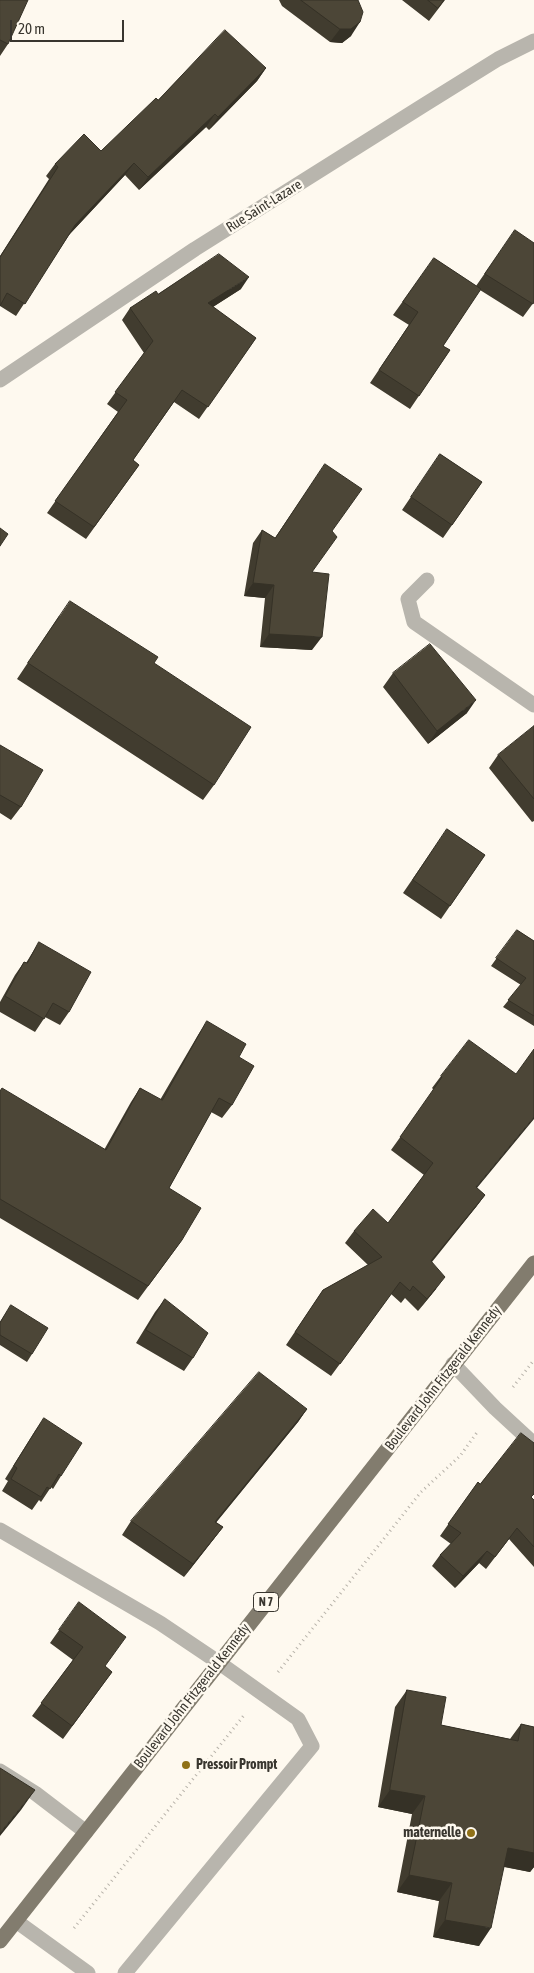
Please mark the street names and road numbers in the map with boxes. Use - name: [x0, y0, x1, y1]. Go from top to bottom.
- street label: Rue Saint-Lazare: [223, 176, 305, 236]
- street label: Boulevard John Fitzgerald Kennedy: [381, 1302, 505, 1454]
- road number: N 7: [254, 1592, 278, 1611]
- street label: Boulevard John Fitzgerald Kennedy: [130, 1620, 254, 1772]

